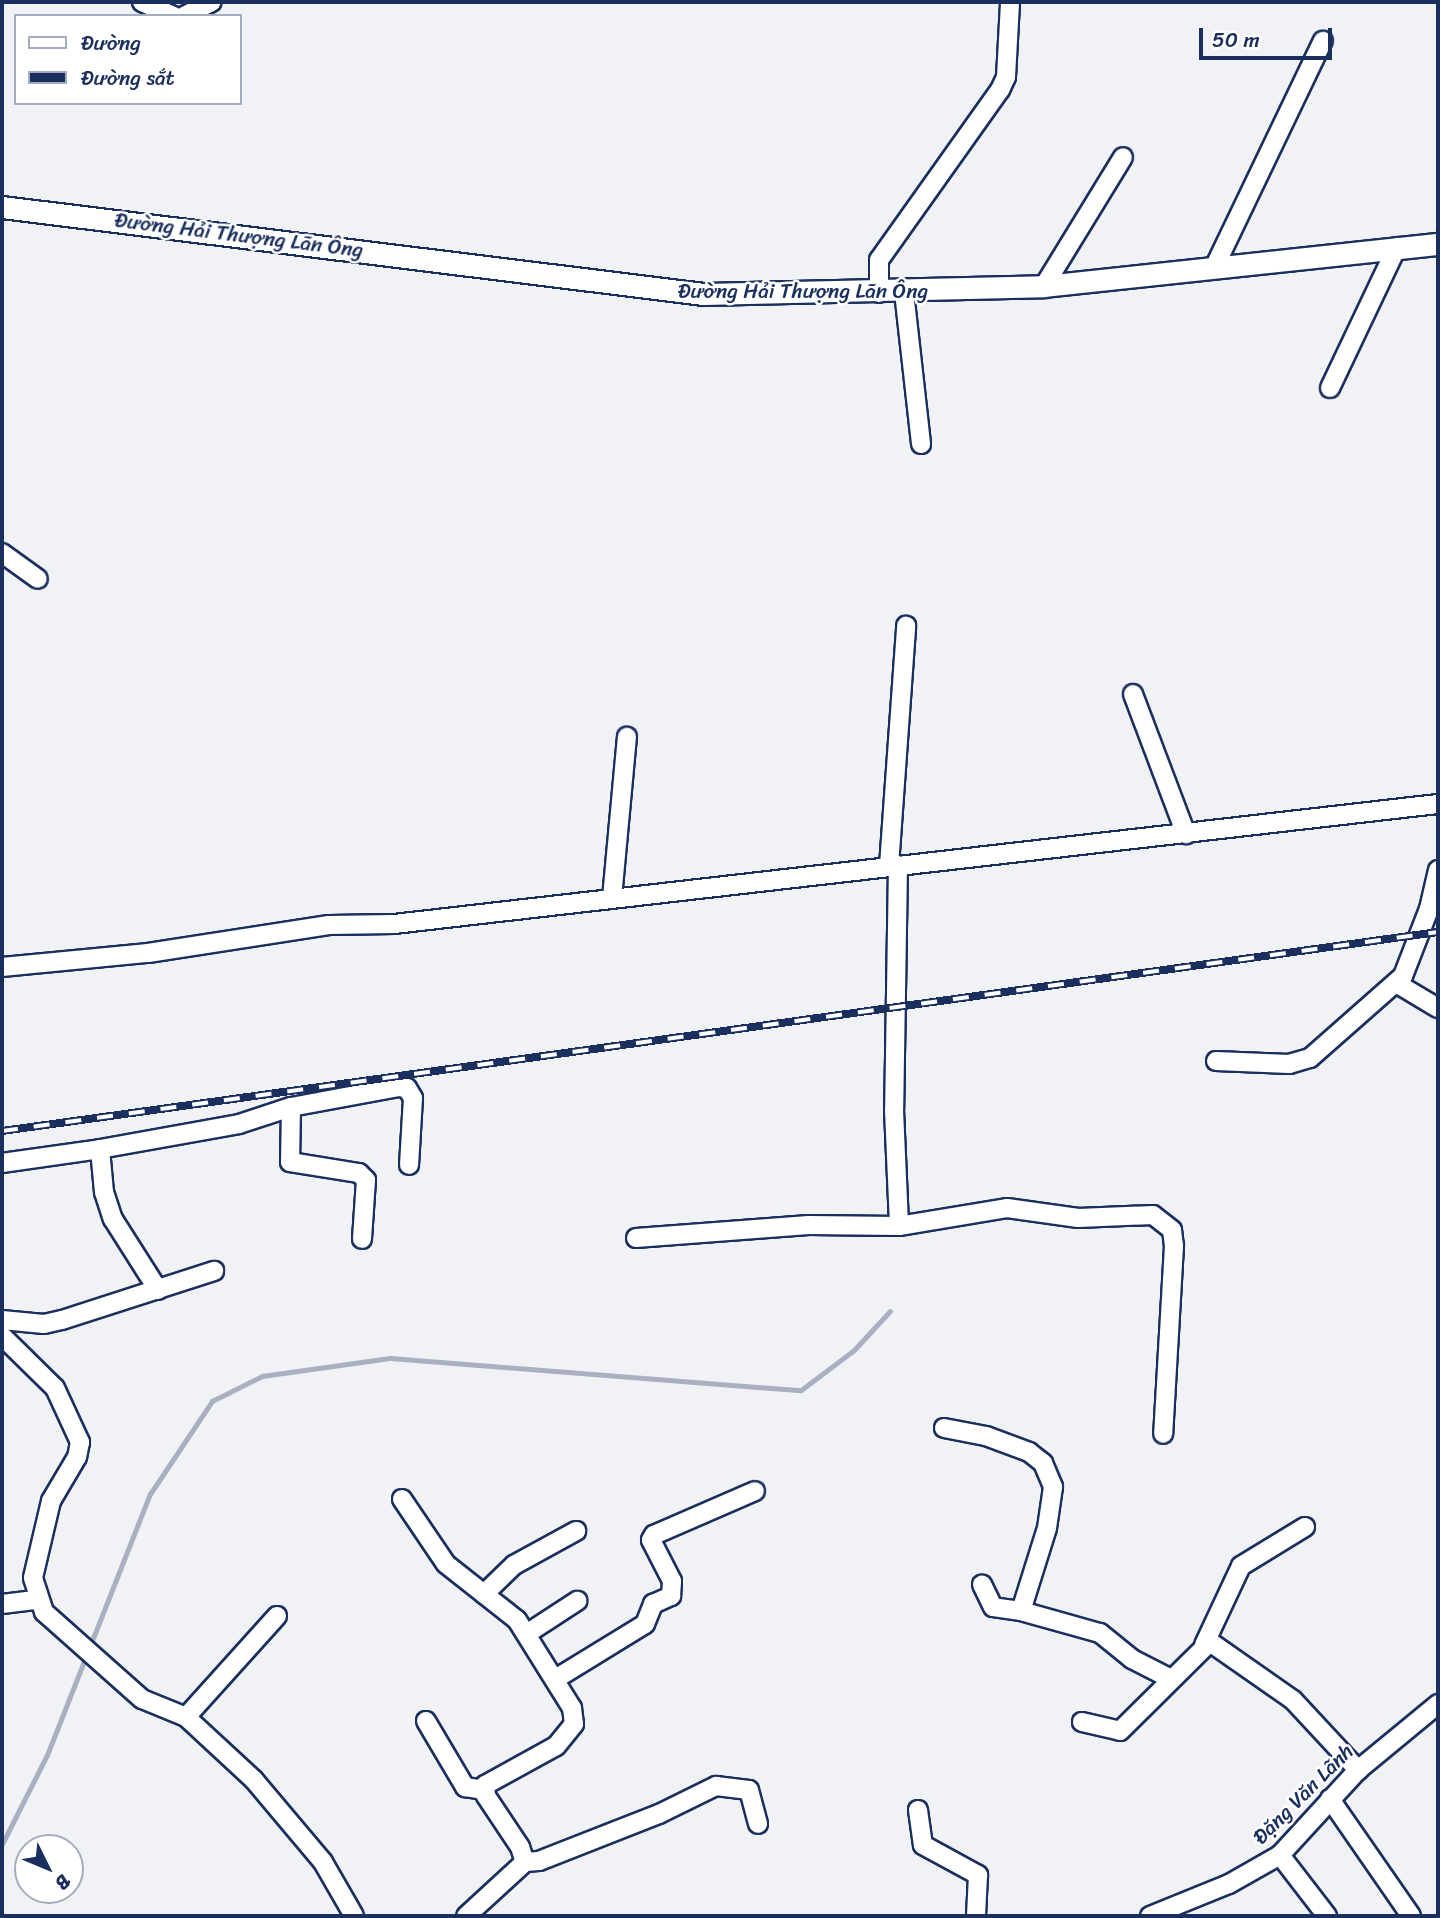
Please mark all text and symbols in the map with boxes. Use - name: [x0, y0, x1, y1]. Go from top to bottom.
- legend: [14, 14, 242, 105]
- scale bar: [1202, 14, 1335, 58]
- text: 50 m: [1212, 21, 1260, 59]
- text: Đường: [81, 24, 141, 62]
- text: Đường sắt: [81, 59, 175, 97]
- street label: Đường Hải Thượng Lãn Ông: [113, 207, 365, 263]
- street label: Đường Hải Thượng Lãn Ông: [678, 278, 928, 304]
- street label: Đặng Văn Lãnh: [1248, 1739, 1358, 1849]
- north arrow: [14, 1834, 84, 1904]
- text: B: [47, 1867, 79, 1898]

